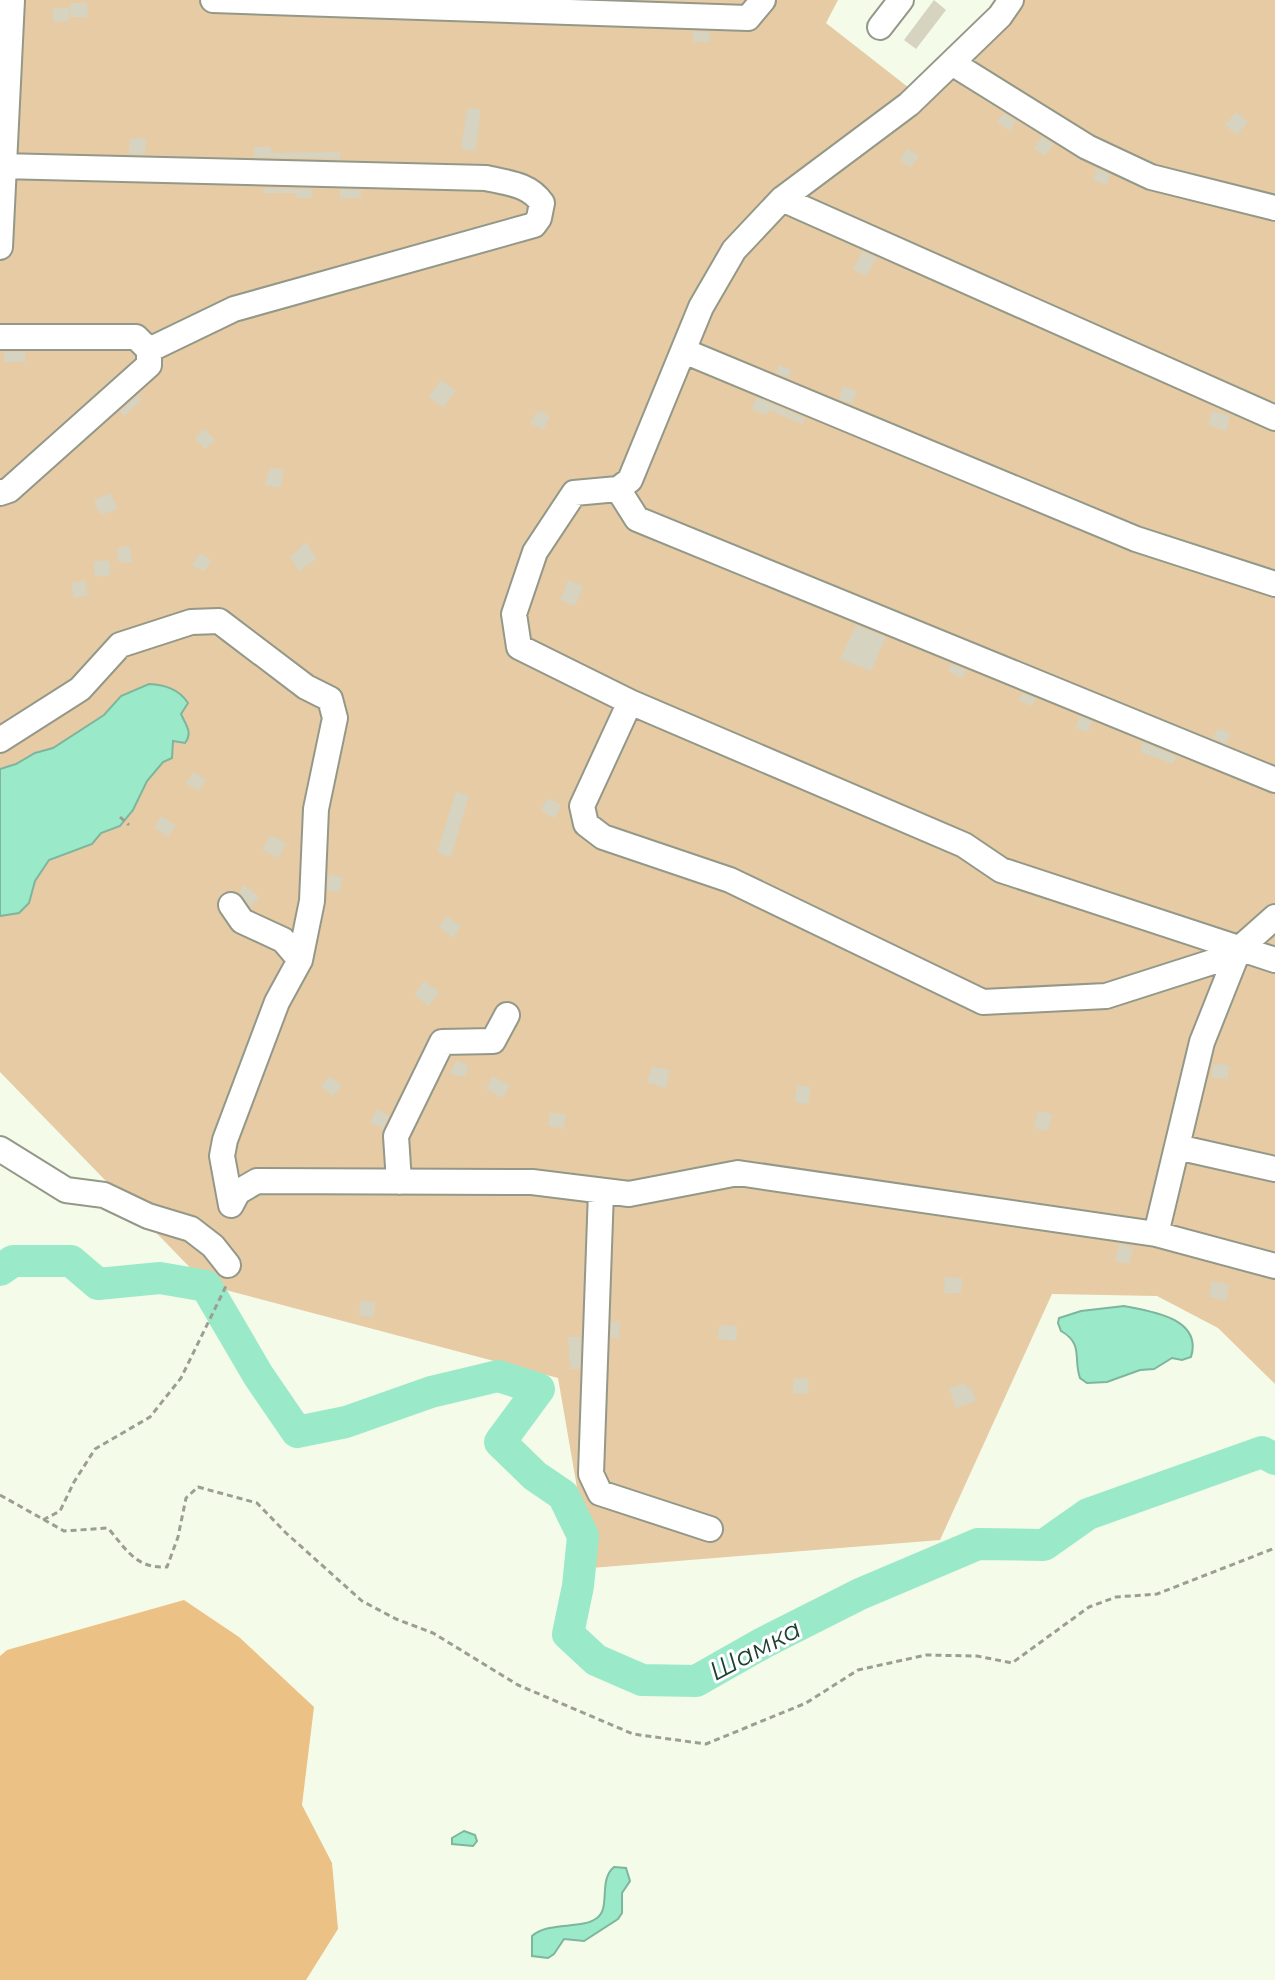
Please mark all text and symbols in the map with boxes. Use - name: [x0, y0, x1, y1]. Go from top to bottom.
- water label: Шамка: [704, 1613, 806, 1687]

